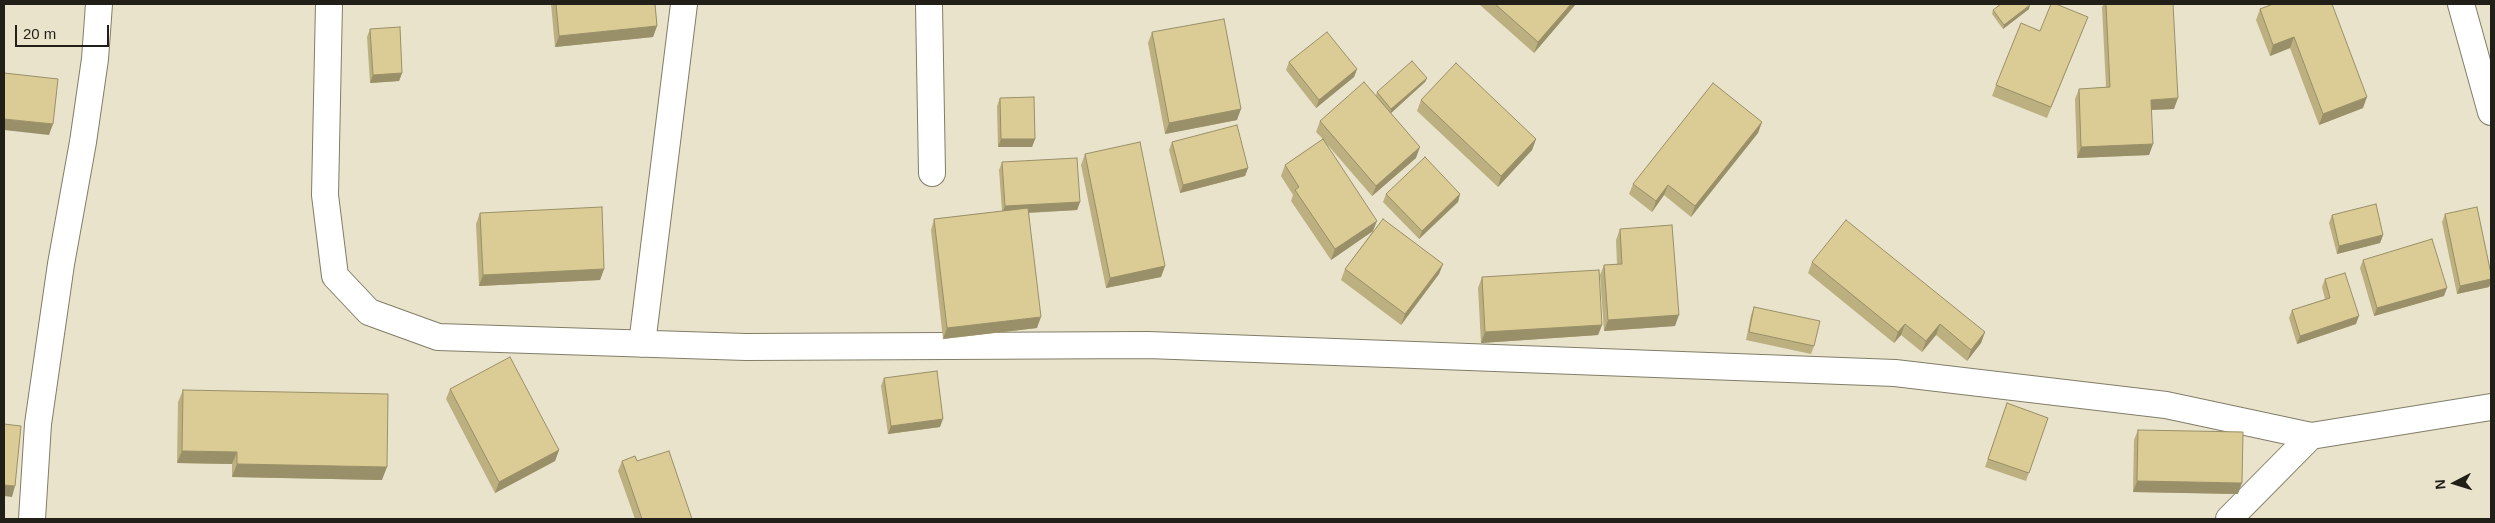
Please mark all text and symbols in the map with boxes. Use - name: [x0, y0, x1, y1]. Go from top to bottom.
- scale bar: [18, 15, 111, 47]
- text: 20 m: [23, 25, 56, 42]
- north arrow: [2430, 458, 2480, 508]
- text: N: [2432, 479, 2448, 490]

